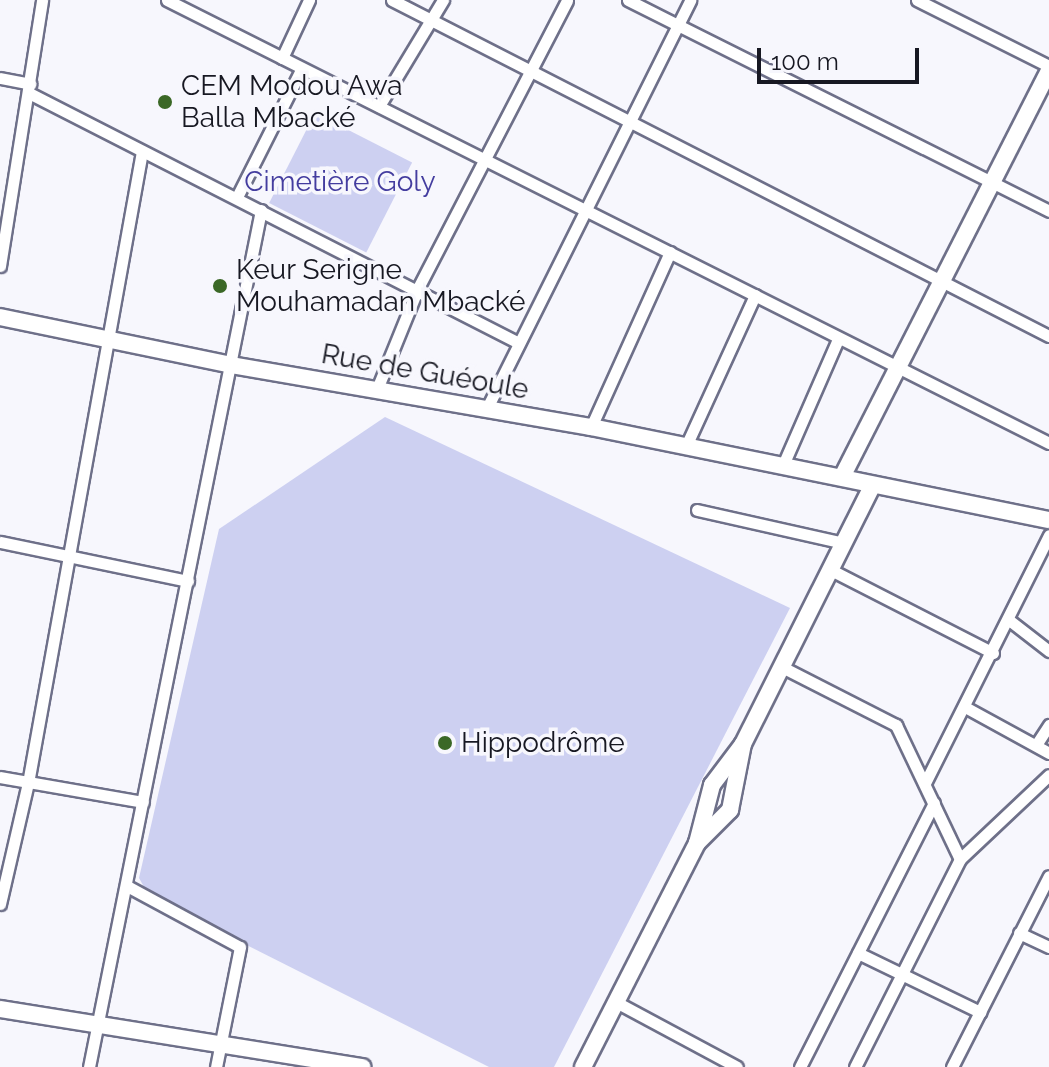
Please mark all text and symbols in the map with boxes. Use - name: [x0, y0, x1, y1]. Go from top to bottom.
- scale bar: [761, 32, 923, 82]
- text: 100 m: [771, 47, 839, 76]
- place label: CEM Modou Awa Balla Mbacké: [181, 69, 403, 135]
- marker: CEM Modou Awa Balla Mbacké: [156, 93, 174, 111]
- park label: Cimetière Goly: [244, 165, 436, 199]
- place label: Keur Serigne Mouhamadan Mbacké: [236, 253, 525, 319]
- marker: Keur Serigne Mouhamadan Mbacké: [211, 277, 229, 295]
- street label: Rue de Guéoule: [319, 337, 531, 407]
- place label: Hippodrôme: [461, 726, 625, 760]
- marker: Hippodrôme: [436, 734, 454, 752]

